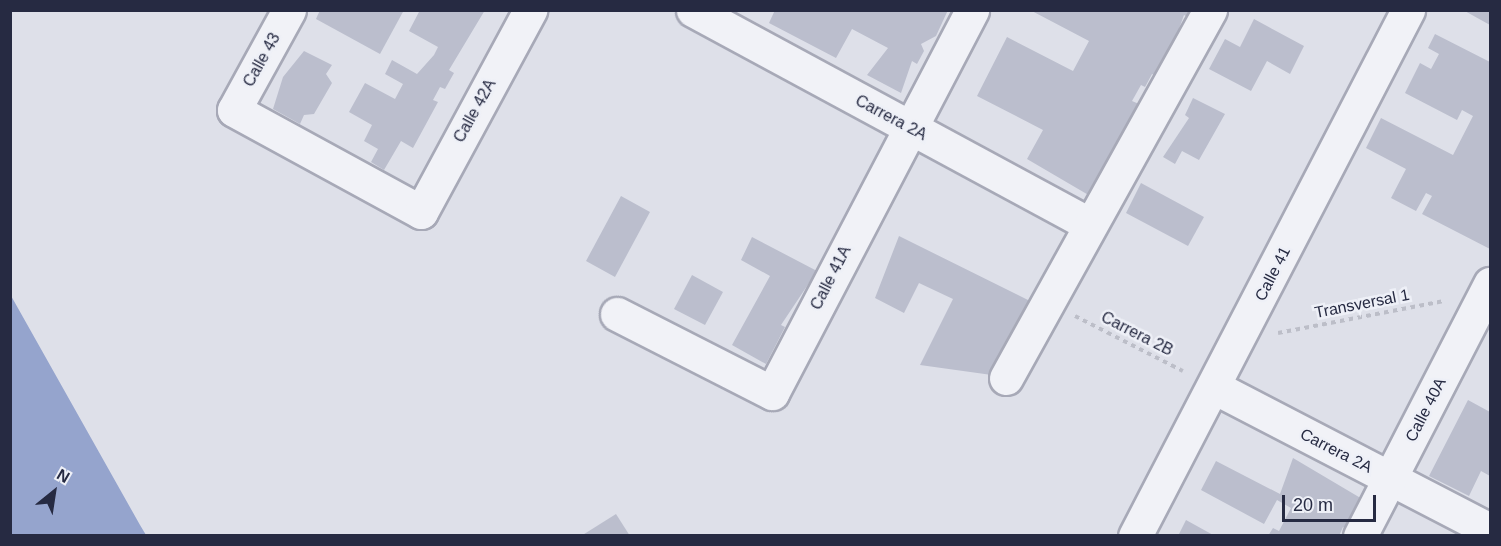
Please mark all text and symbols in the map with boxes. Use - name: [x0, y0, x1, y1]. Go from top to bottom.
- street label: Calle 43: [239, 30, 285, 90]
- street label: Calle 42A: [450, 76, 500, 146]
- street label: Carrera 2A: [852, 91, 930, 145]
- street label: Calle 41A: [807, 243, 855, 313]
- street label: Calle 41: [1251, 243, 1295, 305]
- street label: Transversal 1: [1313, 285, 1411, 323]
- street label: Carrera 2B: [1098, 308, 1176, 360]
- street label: Calle 40A: [1402, 375, 1450, 445]
- street label: Carrera 2A: [1297, 425, 1375, 477]
- north arrow: [24, 462, 84, 522]
- text: N: [54, 466, 73, 486]
- scale bar: [1285, 483, 1380, 521]
- text: 20 m: [1293, 495, 1333, 515]

